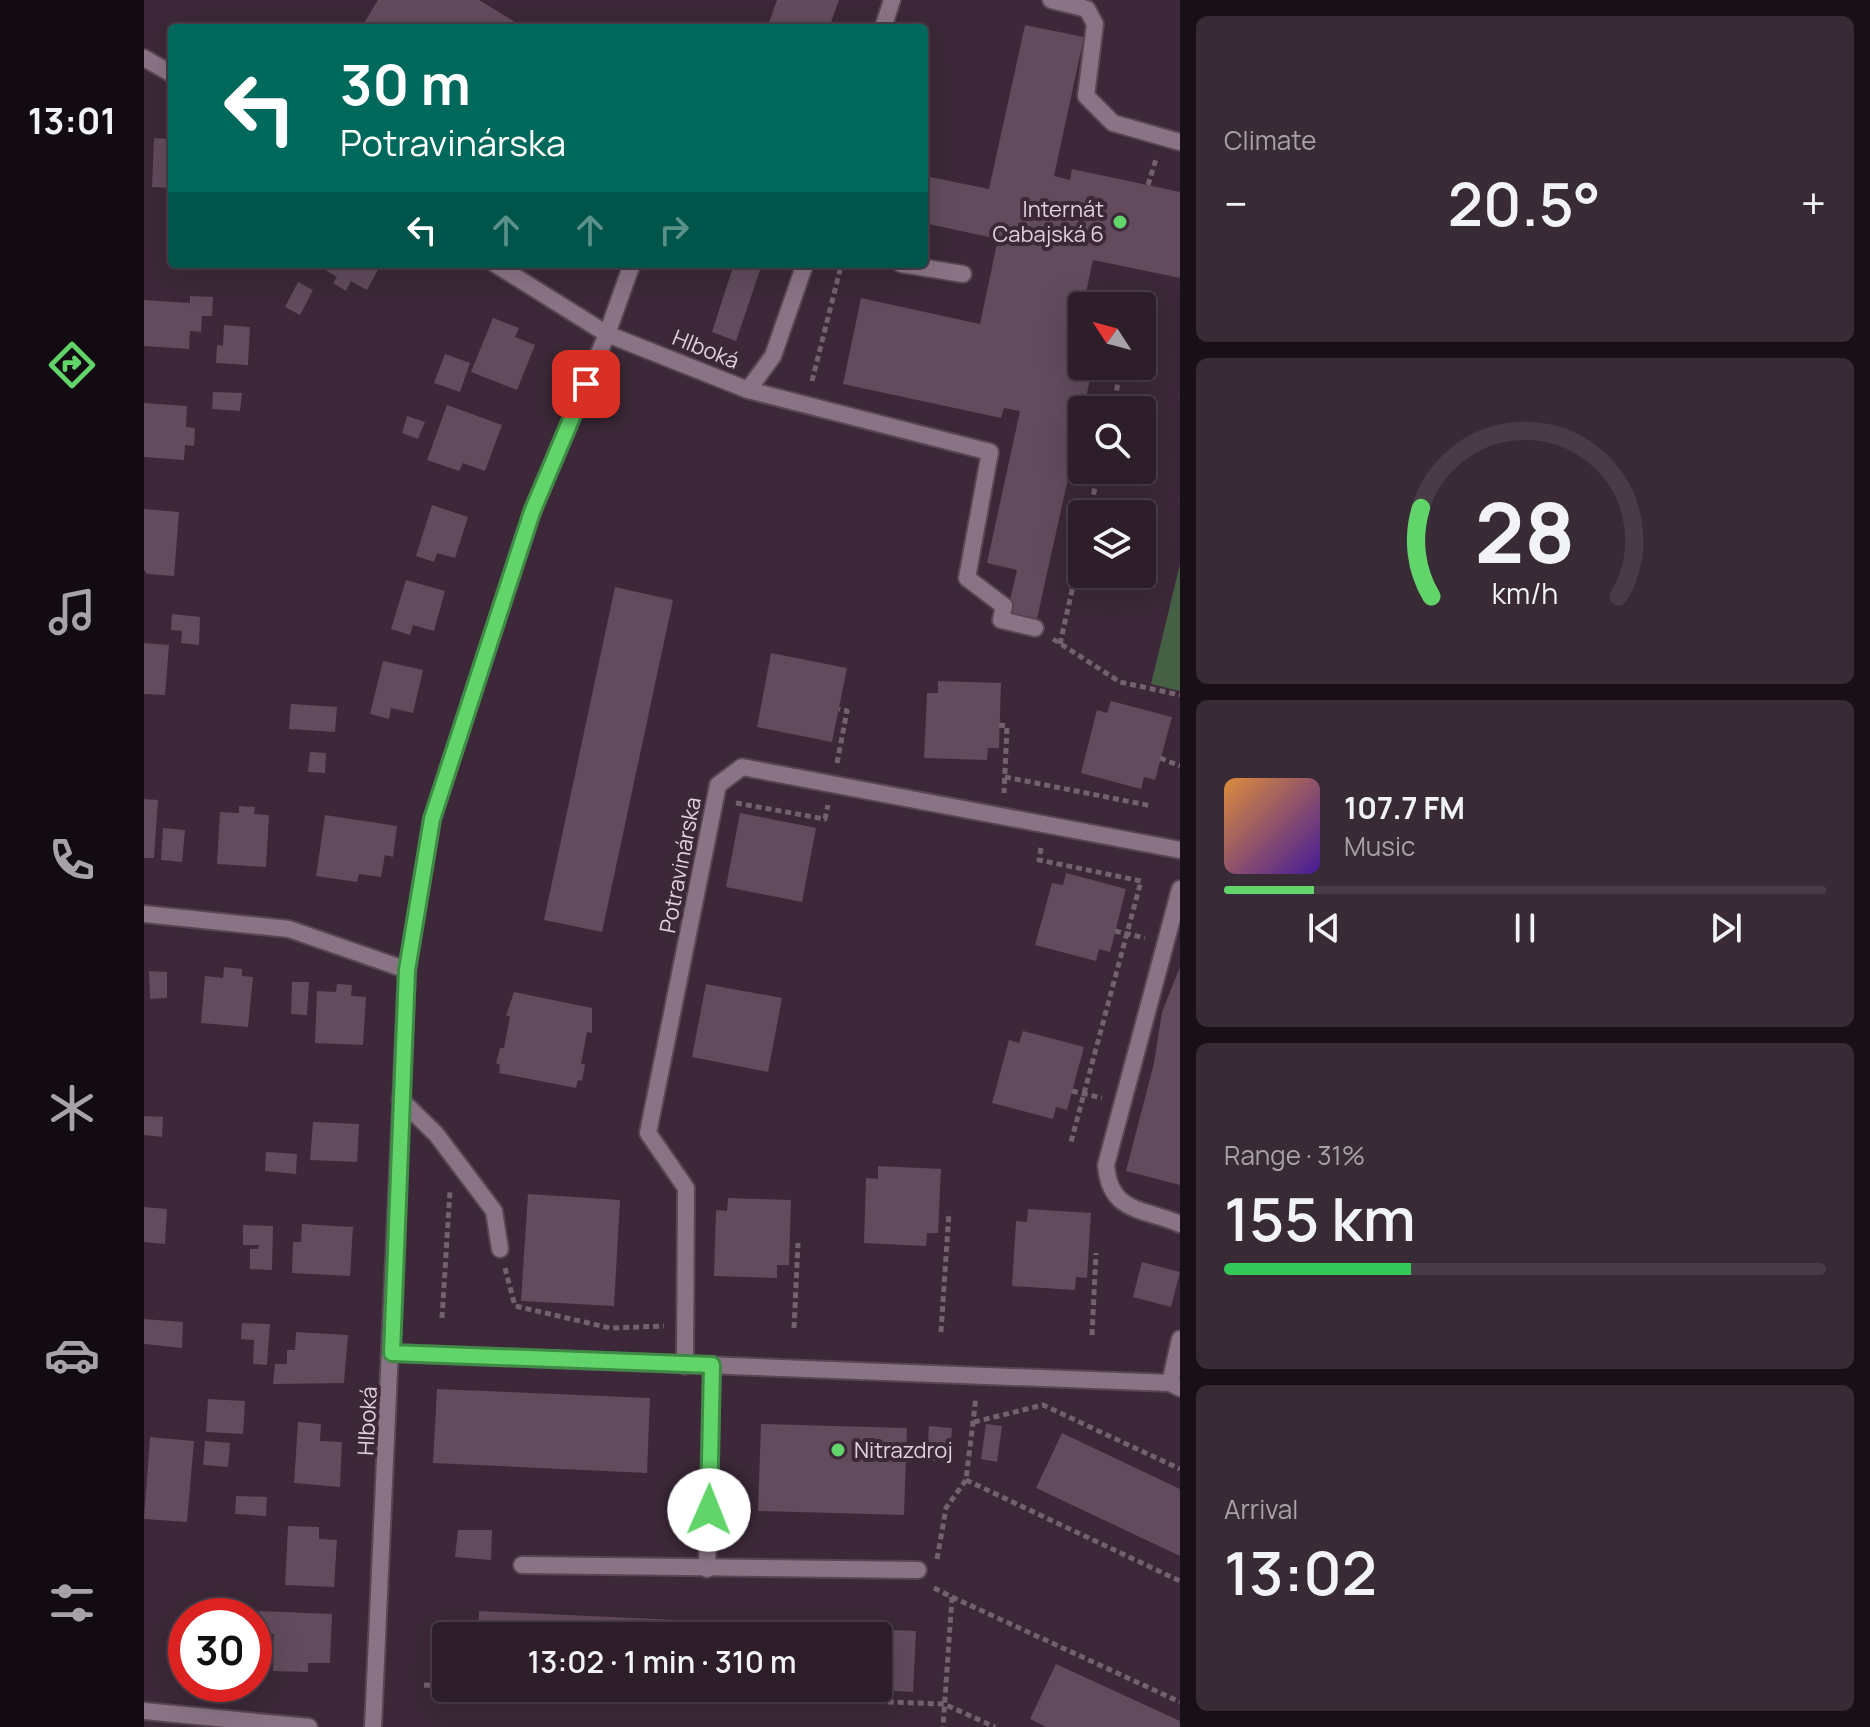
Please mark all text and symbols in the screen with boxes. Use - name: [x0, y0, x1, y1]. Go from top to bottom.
- text: 30 m: [340, 45, 471, 122]
- icon: left: [208, 56, 312, 160]
- text: 13:01: [28, 96, 116, 145]
- text: Potravinárska: [340, 118, 566, 167]
- text: Climate: [1224, 122, 1316, 158]
- text: 20.5°: [1448, 162, 1601, 244]
- text: −: [1224, 173, 1248, 233]
- text: +: [1801, 173, 1826, 233]
- place label: Internát Cabajská 6: [993, 194, 1104, 249]
- icon: left: [400, 208, 444, 252]
- icon: ahead: [484, 208, 528, 252]
- icon: ahead: [568, 208, 612, 252]
- icon: right: [652, 208, 696, 252]
- marker: Internát Cabajská 6: [1111, 213, 1129, 231]
- north arrow: [1068, 292, 1156, 380]
- map controls: [1068, 292, 1156, 588]
- street label: Hlboká: [668, 322, 744, 376]
- icon: directions: [44, 337, 100, 393]
- pin: [552, 350, 620, 418]
- icon: arrive: [564, 362, 608, 406]
- button: search: [1068, 396, 1156, 484]
- text: 28: [1475, 474, 1575, 588]
- button: layers: [1068, 500, 1156, 588]
- text: km/h: [1492, 574, 1558, 613]
- icon: music: [44, 584, 100, 640]
- text: 107.7 FM: [1344, 787, 1465, 828]
- street label: Potravinárska: [652, 794, 708, 936]
- text: Music: [1344, 828, 1415, 864]
- icon: phone: [44, 832, 100, 888]
- icon: previous: [1302, 906, 1346, 950]
- icon: pause: [1503, 906, 1547, 950]
- icon: next: [1704, 906, 1748, 950]
- icon: climate: [44, 1080, 100, 1136]
- text: Range · 31%: [1224, 1137, 1365, 1173]
- text: 155 km: [1224, 1177, 1416, 1259]
- icon: car: [44, 1327, 100, 1383]
- street label: Hlboká: [350, 1386, 384, 1456]
- place label: Nitrazdroj: [854, 1435, 953, 1465]
- marker: Nitrazdroj: [829, 1441, 847, 1459]
- position arrow: [667, 1468, 751, 1552]
- text: Arrival: [1224, 1491, 1298, 1527]
- text: 13:02: [1224, 1531, 1377, 1613]
- icon: filters: [44, 1575, 100, 1631]
- speed limit sign: 30: [168, 1598, 272, 1702]
- text: 13:02 · 1 min · 310 m: [528, 1641, 796, 1682]

